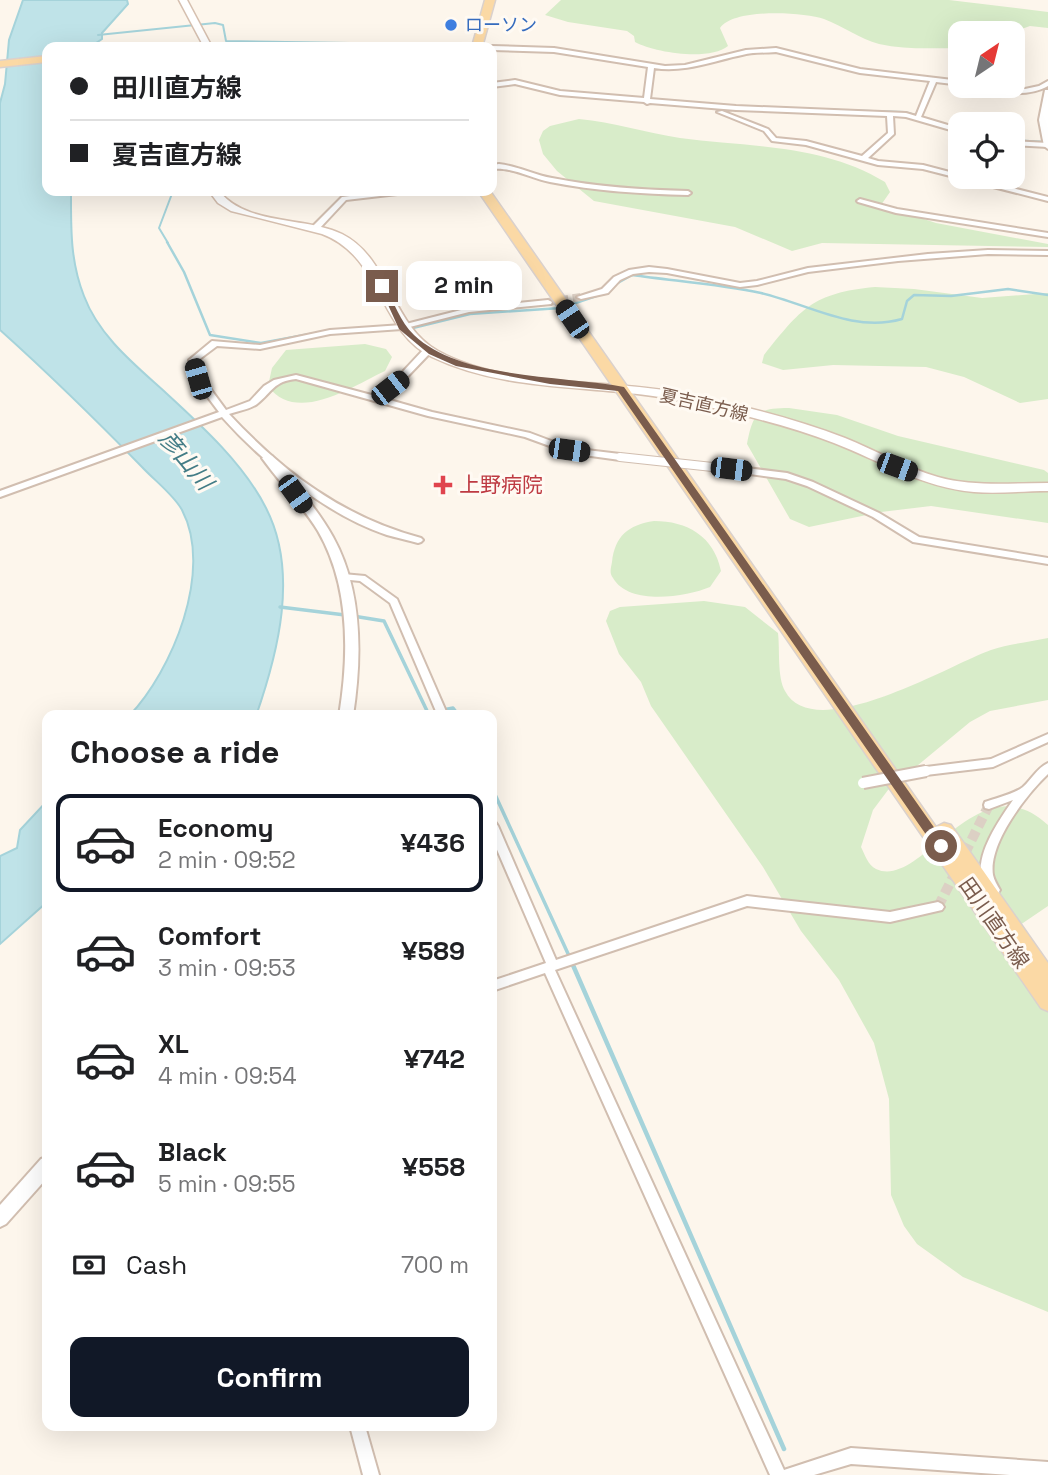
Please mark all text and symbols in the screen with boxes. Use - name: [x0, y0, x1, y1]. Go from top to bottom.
- place label: ローソン: [465, 13, 537, 36]
- marker: ローソン: [443, 17, 459, 33]
- north arrow: [948, 21, 1026, 98]
- map controls: [948, 21, 1025, 189]
- text: 田川直方線: [112, 71, 242, 105]
- button: locate: [948, 112, 1025, 189]
- text: 夏吉直方線: [112, 138, 242, 172]
- callout: 2 min: [406, 262, 522, 310]
- route end: [366, 270, 398, 302]
- text: 2 min: [434, 270, 494, 300]
- car: [552, 296, 593, 342]
- car: [183, 356, 214, 402]
- car: [367, 367, 414, 409]
- street label: 夏吉直方線: [658, 383, 751, 426]
- water label: 彦山川: [152, 424, 222, 498]
- car: [547, 437, 592, 463]
- car: [874, 450, 921, 484]
- car: [709, 456, 754, 482]
- car: [275, 471, 316, 517]
- place label: 上野病院: [459, 471, 543, 498]
- marker: 上野病院: [433, 475, 453, 495]
- text: Choose a ride: [70, 732, 280, 772]
- text: Economy: [158, 811, 274, 845]
- icon: car: [74, 812, 137, 875]
- text: ¥436: [400, 826, 465, 860]
- route start: [925, 830, 957, 862]
- text: 2 min · 09:52: [158, 845, 296, 875]
- street label: 田川直方線: [953, 872, 1036, 973]
- text: Comfort: [158, 919, 261, 953]
- icon: car: [74, 920, 137, 983]
- text: ¥589: [402, 934, 465, 968]
- text: 3 min · 09:53: [158, 953, 296, 983]
- text: XL: [158, 1027, 189, 1061]
- icon: car: [74, 1028, 137, 1091]
- text: ¥742: [404, 1042, 465, 1076]
- text: 4 min · 09:54: [158, 1061, 297, 1091]
- text: Black: [158, 1135, 227, 1169]
- icon: car: [74, 1136, 137, 1199]
- text: ¥558: [402, 1150, 465, 1184]
- text: 5 min · 09:55: [158, 1169, 296, 1199]
- icon: cash: [70, 1246, 108, 1284]
- text: Cash: [126, 1248, 187, 1282]
- text: 700 m: [401, 1250, 469, 1280]
- button: Confirm: [70, 1337, 469, 1417]

